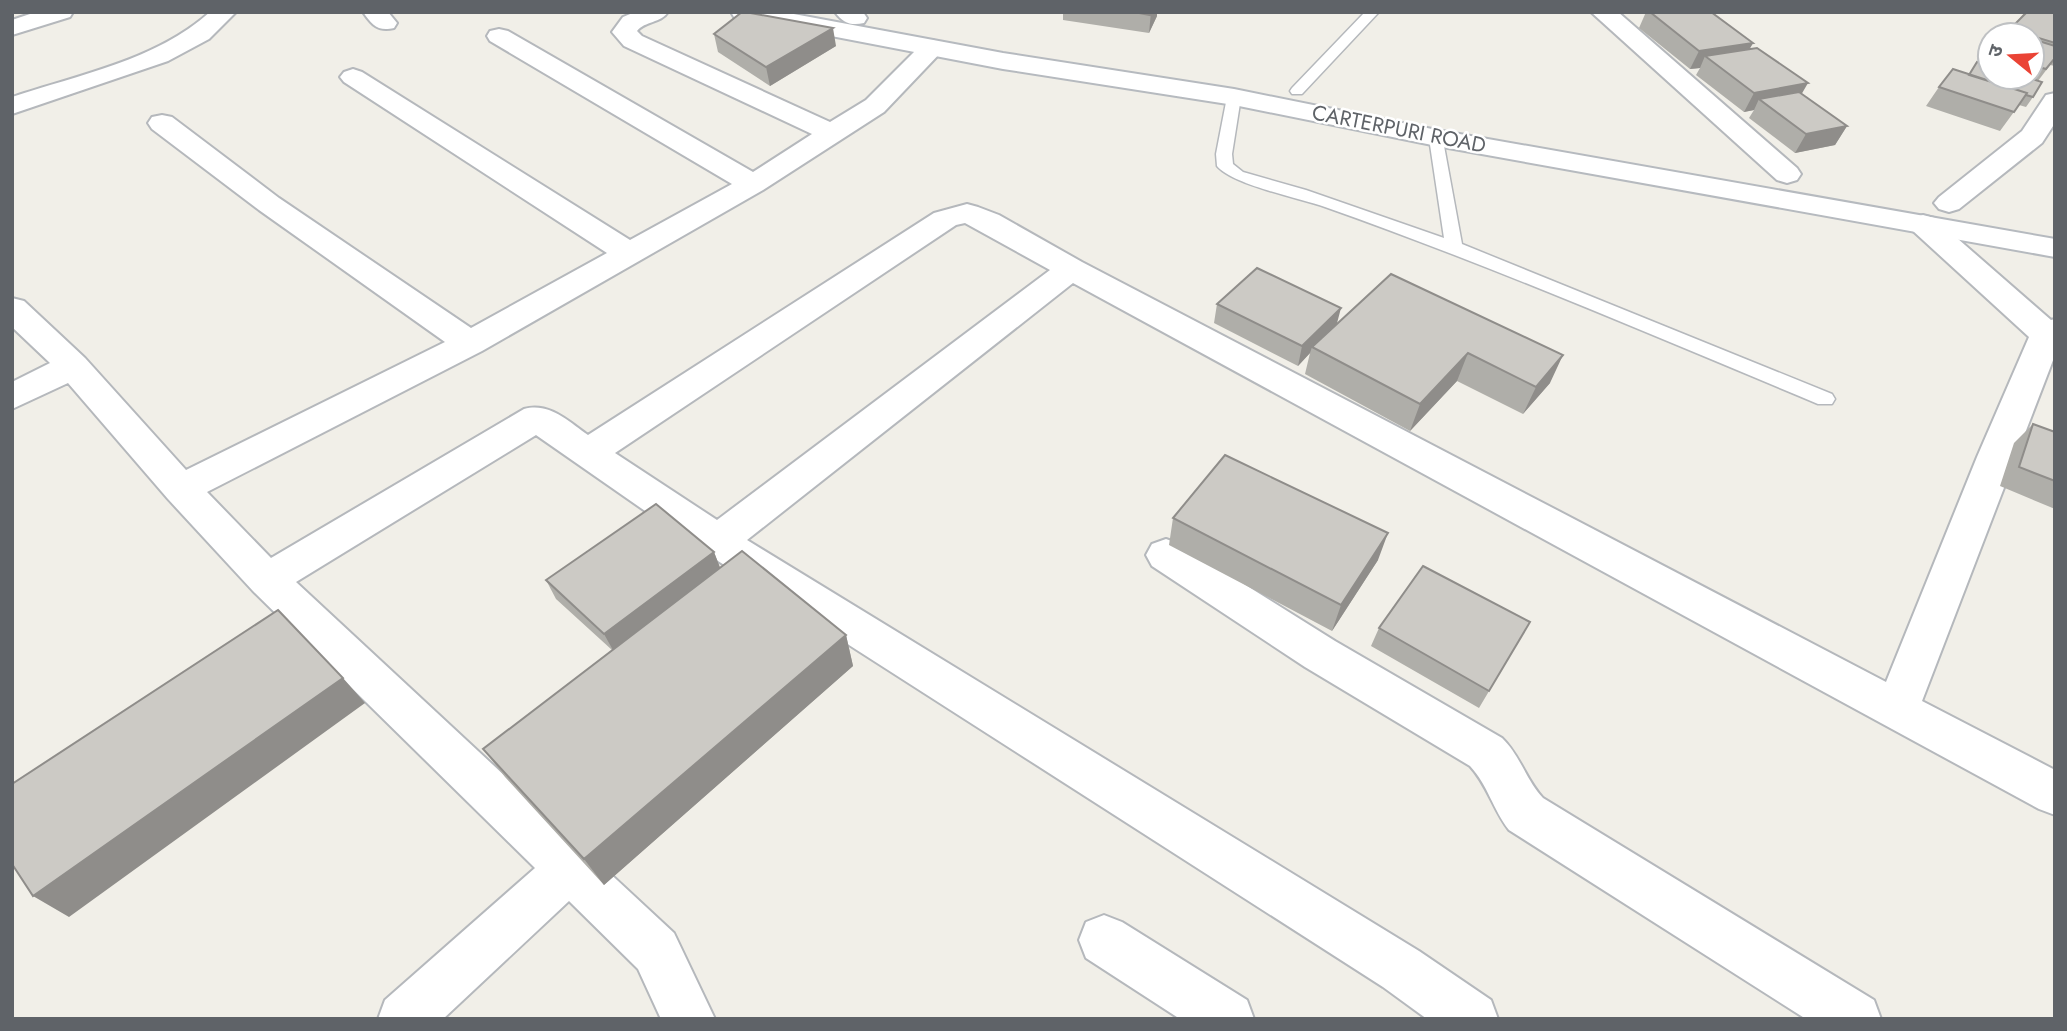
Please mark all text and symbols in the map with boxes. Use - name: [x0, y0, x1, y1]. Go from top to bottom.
- north arrow: [1976, 21, 2046, 91]
- text: उ: [1981, 41, 2010, 60]
- street label: CARTERPURI ROAD: [1310, 97, 1488, 161]

